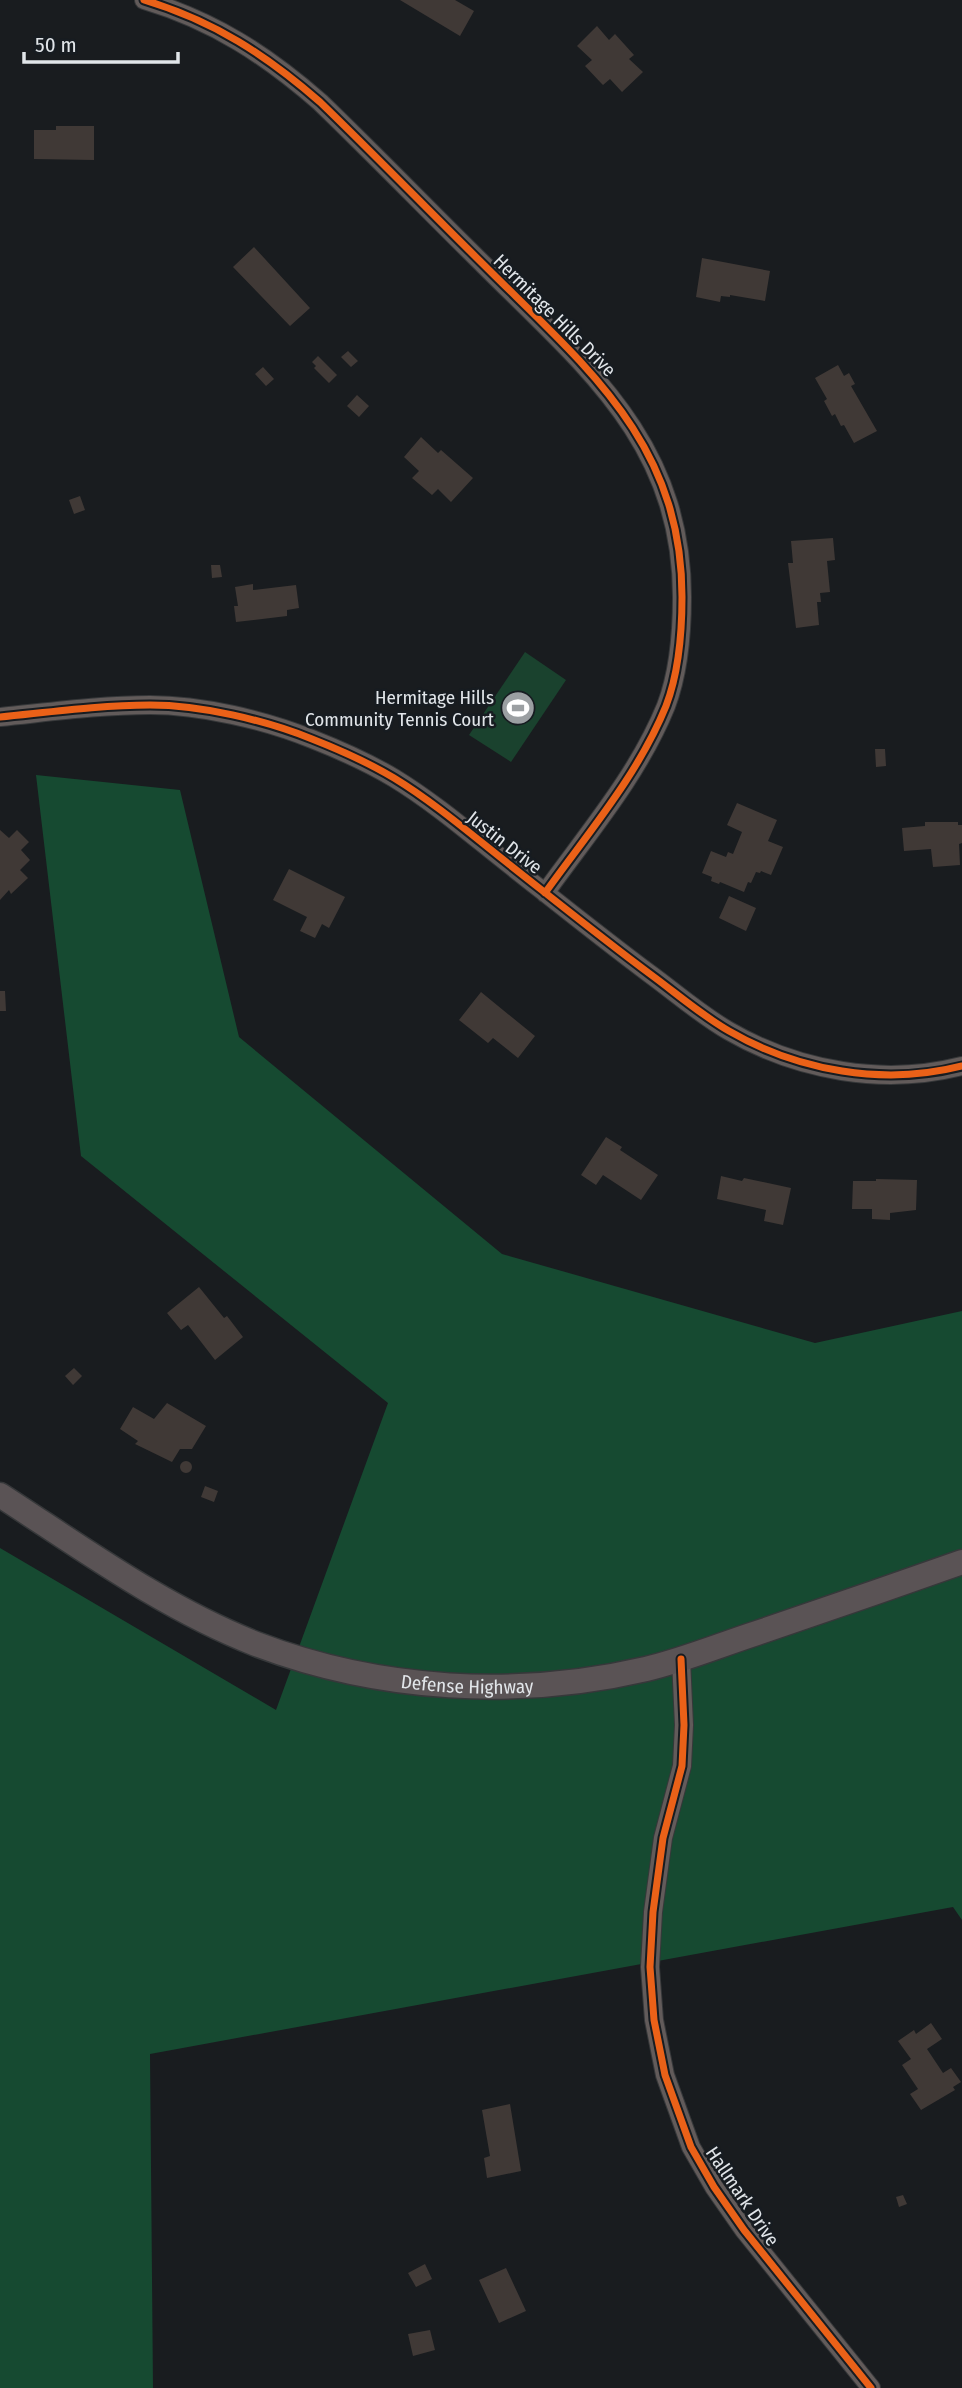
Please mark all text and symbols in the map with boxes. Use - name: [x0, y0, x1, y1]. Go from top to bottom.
- scale bar: [24, 21, 178, 65]
- text: 50 m: [35, 32, 77, 58]
- street label: Hermitage Hills Drive: [489, 249, 621, 381]
- place label: Hermitage Hills Community Tennis Court: [305, 686, 495, 731]
- sports icon: Hermitage Hills Community Tennis Court: [499, 689, 537, 727]
- street label: Justin Drive: [463, 806, 547, 879]
- street label: Defense Highway: [400, 1670, 534, 1699]
- street label: Hallmark Drive: [701, 2142, 784, 2250]

